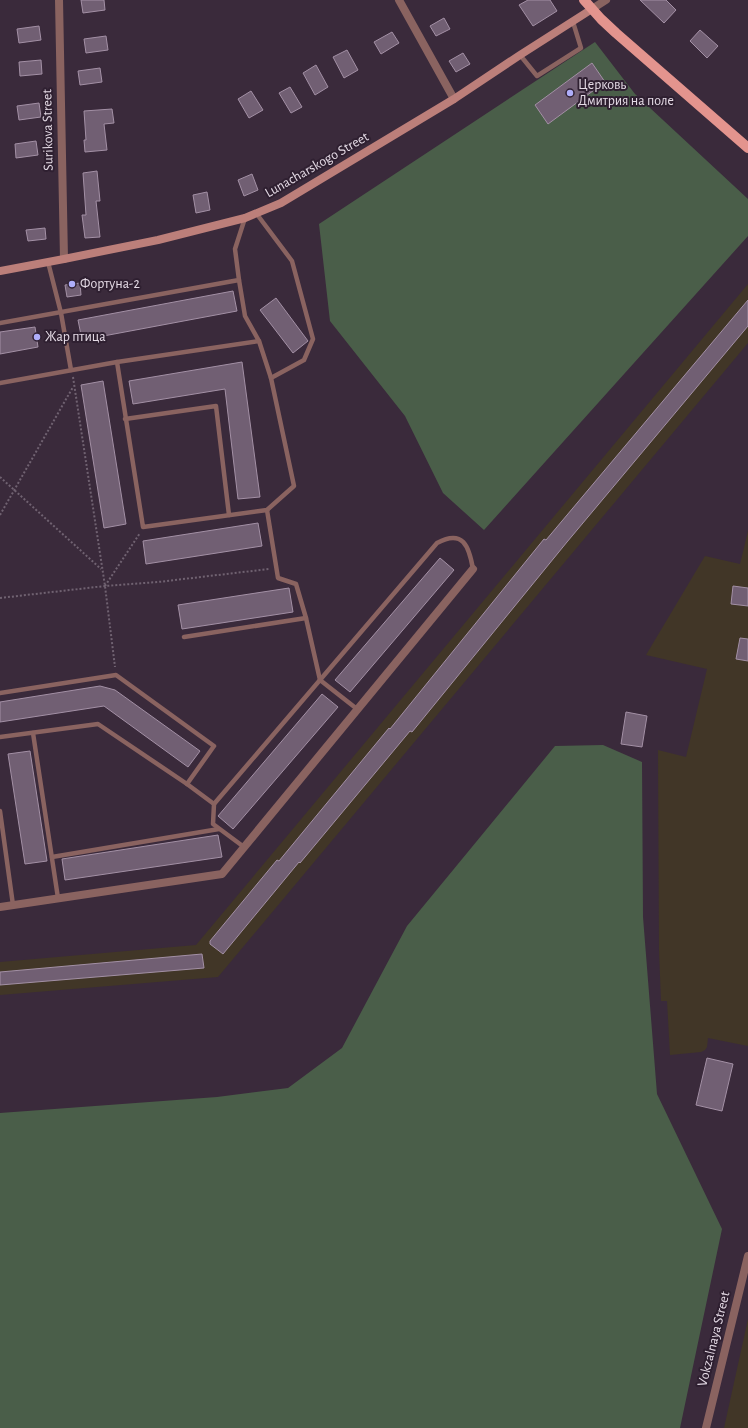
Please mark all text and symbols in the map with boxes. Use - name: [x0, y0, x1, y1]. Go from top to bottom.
- place label: Церковь Дмитрия на поле: [578, 78, 674, 108]
- street label: Surikova Street: [40, 88, 56, 171]
- marker: Церковь Дмитрия на поле: [565, 88, 575, 98]
- street label: Lunacharskogo Street: [263, 129, 372, 200]
- place label: Фортуна-2: [80, 277, 140, 291]
- marker: Фортуна-2: [67, 279, 77, 289]
- place label: Жар птица: [45, 330, 106, 344]
- marker: Жар птица: [32, 332, 42, 342]
- street label: Vokzalnaya Street: [695, 1290, 733, 1388]

